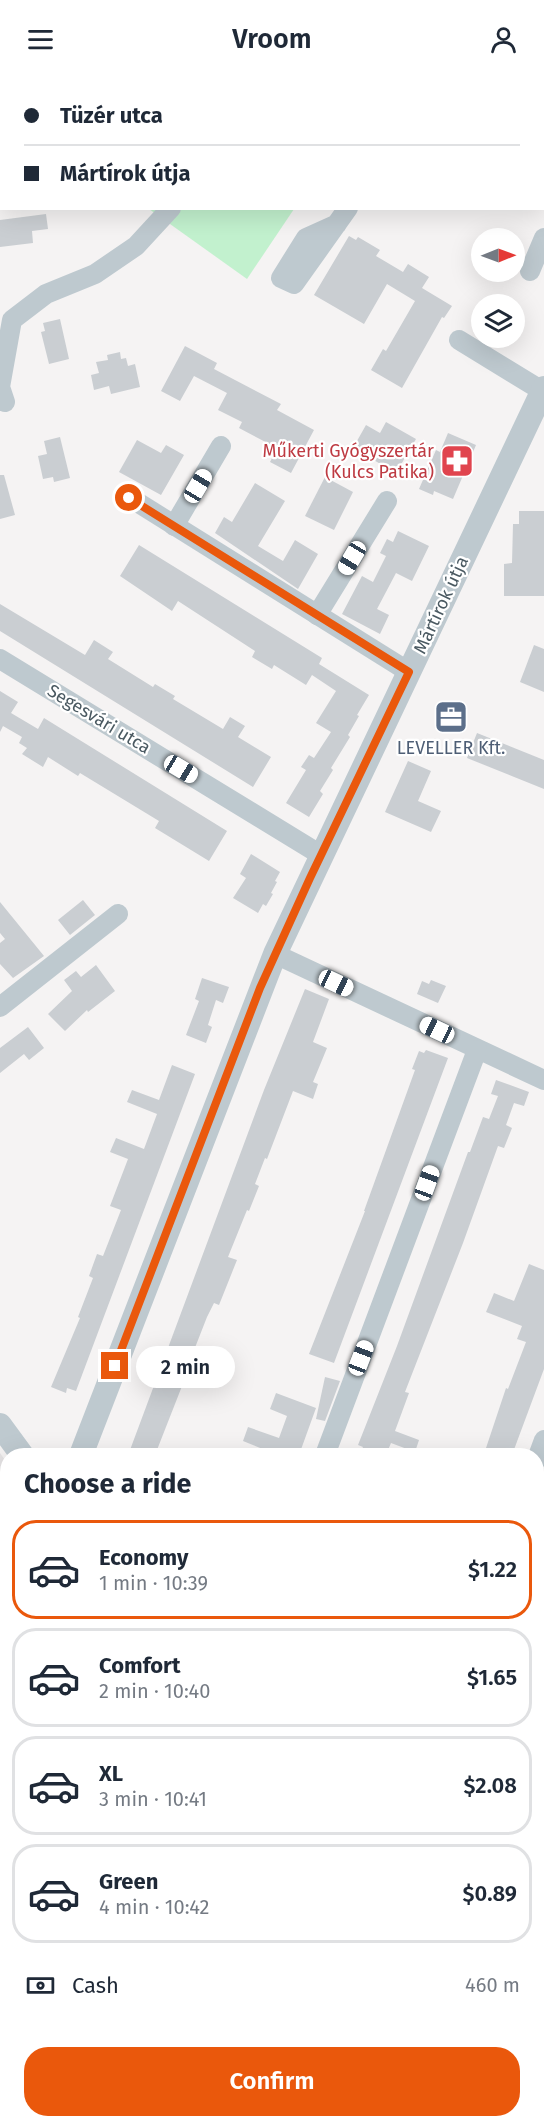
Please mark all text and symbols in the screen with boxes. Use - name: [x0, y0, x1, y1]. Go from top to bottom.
- icon: menu: [24, 23, 57, 56]
- text: Vroom: [232, 23, 312, 55]
- icon: person: [487, 23, 520, 56]
- text: Tüzér utca: [60, 102, 163, 129]
- text: Mártírok útja: [60, 160, 191, 187]
- north arrow: [471, 228, 525, 282]
- map controls: [471, 228, 525, 348]
- button: layers: [471, 294, 525, 348]
- place label: Műkerti Gyógyszertár (Kulcs Patika): [263, 440, 434, 483]
- pharmacy icon: Műkerti Gyógyszertár (Kulcs Patika): [439, 443, 475, 479]
- car: [181, 466, 215, 506]
- route start: [115, 484, 142, 511]
- car: [335, 538, 369, 578]
- street label: Mártírok útja: [409, 553, 473, 657]
- street label: Segesvári utca: [43, 680, 155, 758]
- office icon: LEVELLER Kft.: [433, 699, 469, 735]
- place label: LEVELLER Kft.: [397, 737, 505, 759]
- car: [161, 752, 201, 786]
- car: [316, 967, 356, 999]
- car: [417, 1014, 457, 1046]
- car: [412, 1163, 442, 1203]
- car: [346, 1338, 376, 1378]
- callout: 2 min: [136, 1345, 235, 1387]
- route end: [101, 1352, 128, 1379]
- text: 2 min: [161, 1355, 210, 1379]
- text: Choose a ride: [24, 1468, 191, 1500]
- icon: car: [27, 1543, 81, 1597]
- text: Economy: [99, 1544, 188, 1571]
- text: $1.22: [468, 1556, 517, 1583]
- text: 1 min · 10:39: [99, 1571, 208, 1595]
- icon: car: [27, 1651, 81, 1705]
- text: Comfort: [99, 1652, 180, 1679]
- text: $1.65: [467, 1664, 517, 1691]
- text: 2 min · 10:40: [99, 1679, 210, 1703]
- icon: car: [27, 1759, 81, 1813]
- text: XL: [99, 1760, 123, 1787]
- text: $2.08: [464, 1772, 517, 1799]
- text: 3 min · 10:41: [99, 1787, 207, 1811]
- icon: car: [27, 1867, 81, 1921]
- text: Green: [99, 1868, 158, 1895]
- text: $0.89: [463, 1880, 517, 1907]
- text: 4 min · 10:42: [99, 1895, 210, 1919]
- icon: cash: [24, 1969, 57, 2002]
- text: Cash: [72, 1972, 119, 1999]
- text: 460 m: [465, 1973, 520, 1997]
- button: Confirm: [24, 2047, 520, 2116]

